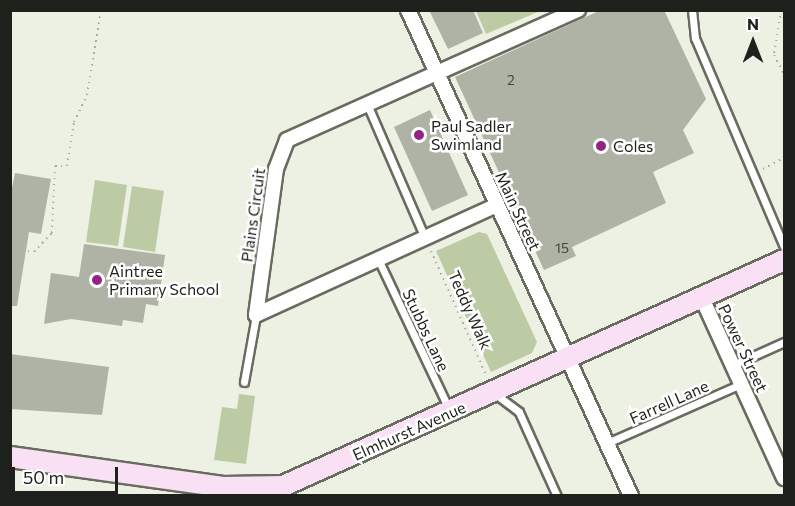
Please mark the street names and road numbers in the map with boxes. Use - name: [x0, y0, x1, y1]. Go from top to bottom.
- street label: Plains Circuit: [237, 167, 269, 263]
- street label: Main Street: [491, 168, 545, 254]
- street label: Teddy Walk: [444, 268, 496, 352]
- street label: Stubbs Lane: [398, 286, 454, 374]
- street label: Power Street: [714, 301, 772, 395]
- street label: Farrell Lane: [626, 376, 712, 428]
- street label: Elmhurst Avenue: [349, 397, 469, 465]

